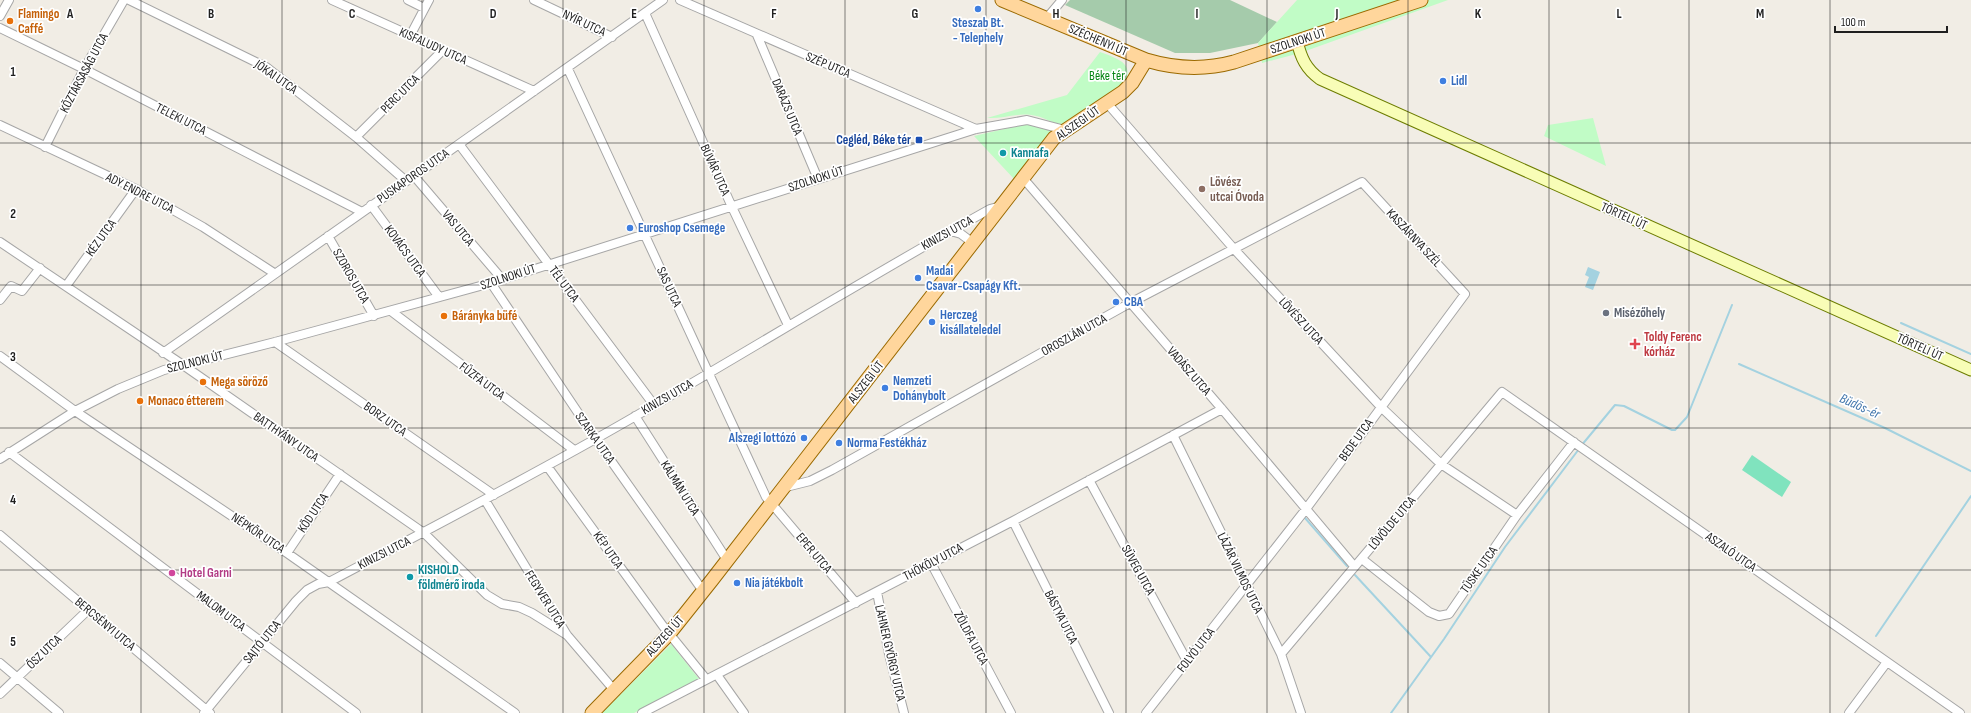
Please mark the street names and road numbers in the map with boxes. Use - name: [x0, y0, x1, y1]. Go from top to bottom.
- street label: NYÍR UTCA: [560, 6, 609, 40]
- street label: SZÉCHENYI ÚT: [1066, 20, 1130, 60]
- street label: KISFALUDY UTCA: [397, 24, 470, 68]
- street label: SZOLNOKI ÚT: [1268, 25, 1328, 57]
- street label: KÖZTÁRSASÁG UTCA: [55, 30, 112, 116]
- street label: SZÉP UTCA: [803, 48, 853, 82]
- street label: JÓKAI UTCA: [251, 56, 301, 98]
- street label: PERC UTCA: [377, 71, 423, 117]
- street label: DARÁZS UTCA: [768, 76, 806, 138]
- street label: TELEKI UTCA: [153, 99, 209, 139]
- street label: ALSZEGI ÚT: [1052, 102, 1103, 144]
- street label: BÚVÁR UTCA: [697, 142, 734, 199]
- street label: PUSKAPOROS UTCA: [374, 145, 452, 207]
- street label: SZOLNOKI ÚT: [786, 163, 846, 195]
- street label: ADY ENDRE UTCA: [102, 169, 177, 217]
- street label: TÖRTELI ÚT: [1598, 198, 1650, 233]
- street label: KASZÁRNYA SZÉL: [1383, 205, 1445, 271]
- street label: VAS UTCA: [438, 207, 478, 250]
- street label: KINIZSI UTCA: [918, 212, 976, 254]
- street label: KÉZ UTCA: [82, 216, 120, 260]
- street label: KOVÁCS UTCA: [381, 222, 429, 280]
- street label: SZOROS UTCA: [329, 246, 373, 307]
- street label: SZOLNOKI ÚT: [478, 261, 538, 293]
- street label: TÉL UTCA: [545, 263, 583, 305]
- street label: SAS UTCA: [653, 265, 685, 310]
- street label: LÖVÉSZ UTCA: [1275, 293, 1328, 348]
- street label: OROSZLÁN UTCA: [1039, 310, 1110, 359]
- street label: TÖRTELI ÚT: [1894, 329, 1946, 364]
- street label: VADÁSZ UTCA: [1164, 343, 1215, 399]
- street label: SZOLNOKI ÚT: [165, 347, 225, 377]
- street label: ALSZEGI ÚT: [844, 358, 888, 407]
- street label: FŰZFA UTCA: [456, 359, 508, 404]
- street label: KINIZSI UTCA: [638, 376, 696, 418]
- street label: BORZ UTCA: [360, 398, 410, 440]
- street label: BATTHYÁNY UTCA: [250, 409, 322, 466]
- street label: SZARKA UTCA: [571, 409, 619, 467]
- street label: BEDE UTCA: [1335, 415, 1377, 464]
- street label: KÁLMÁN UTCA: [657, 458, 703, 519]
- street label: KÖD UTCA: [293, 489, 332, 536]
- street label: LÖVÖLDE UTCA: [1364, 492, 1419, 553]
- street label: NÉPKÖR UTCA: [228, 508, 289, 557]
- street label: KÉP UTCA: [589, 528, 627, 572]
- street label: ASZALÓ UTCA: [1702, 528, 1760, 576]
- street label: EPER UTCA: [793, 530, 836, 577]
- street label: LÁZÁR VILMOS UTCA: [1214, 530, 1267, 616]
- street label: KINIZSI UTCA: [355, 533, 413, 573]
- street label: THÖKÖLY UTCA: [900, 539, 966, 584]
- street label: SÜVEG UTCA: [1118, 542, 1159, 598]
- street label: TÜSKE UTCA: [1456, 542, 1501, 597]
- street label: FEGYVER UTCA: [521, 567, 569, 631]
- street label: MALOM UTCA: [193, 587, 249, 635]
- street label: BÁSTYA UTCA: [1041, 588, 1081, 647]
- street label: BERCSÉNYI UTCA: [71, 594, 139, 654]
- street label: LAHNER GYÖRGY UTCA: [871, 603, 910, 703]
- street label: ZÖLDFA UTCA: [950, 608, 993, 668]
- street label: ALSZEGI ÚT: [642, 612, 687, 660]
- street label: SAJTÓ UTCA: [240, 617, 284, 667]
- street label: FOLYÓ UTCA: [1174, 624, 1219, 676]
- street label: ŐSZ UTCA: [23, 631, 65, 673]

